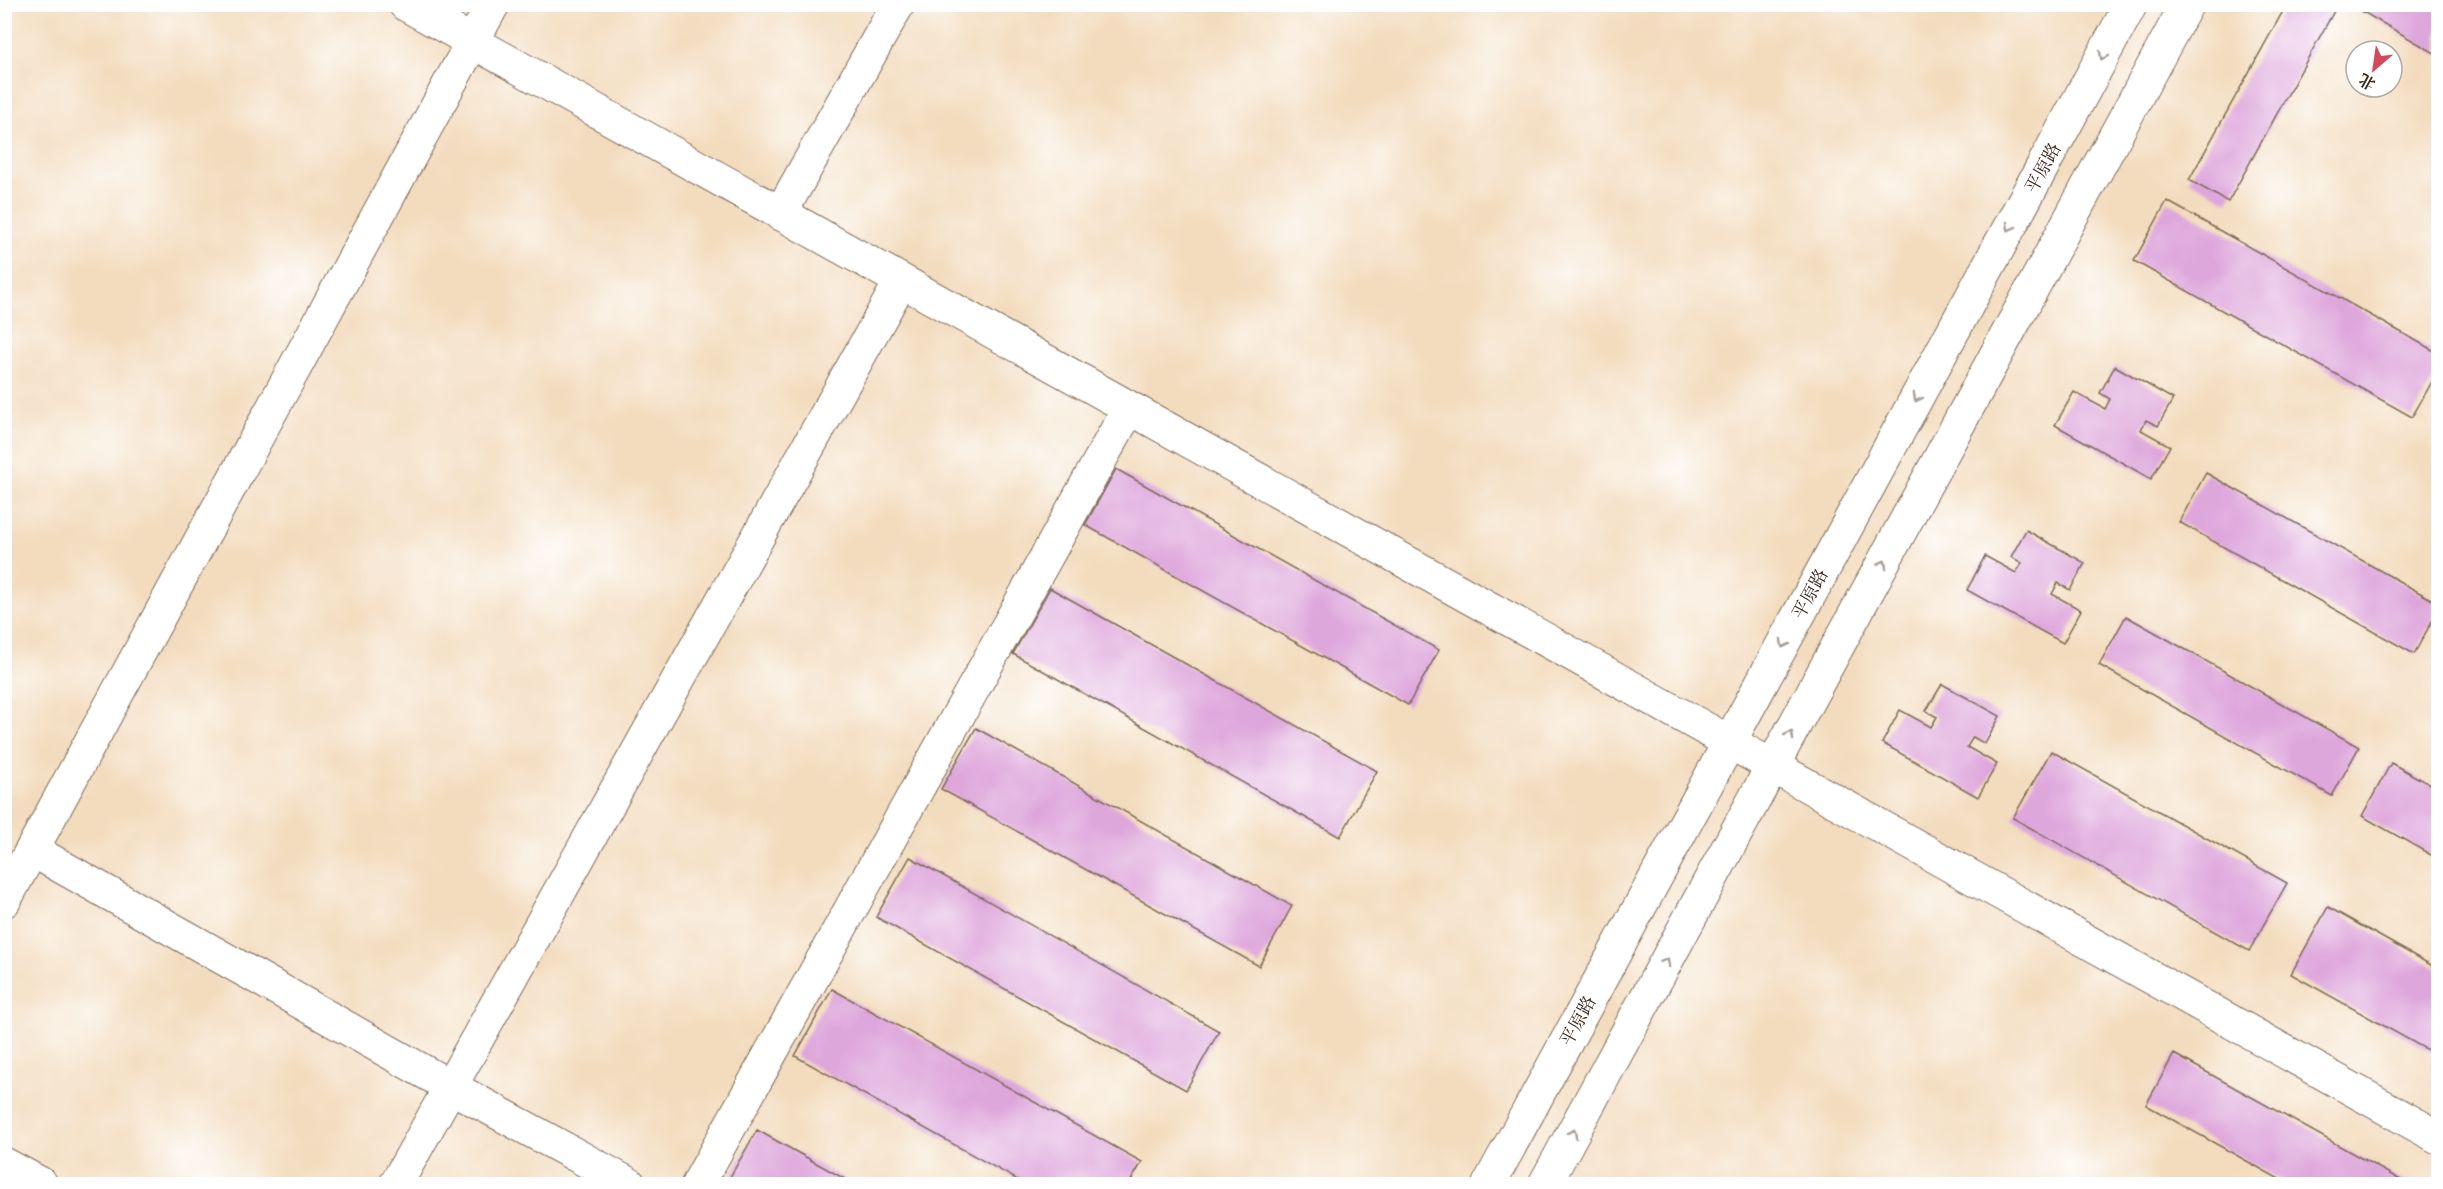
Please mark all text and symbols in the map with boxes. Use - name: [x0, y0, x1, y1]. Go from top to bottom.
- north arrow: [2344, 39, 2404, 99]
- one-way arrow: [2099, 50, 2110, 60]
- text: 北: [2356, 68, 2380, 93]
- street label: 平原路: [2021, 140, 2067, 198]
- one-way arrow: [2006, 221, 2017, 231]
- one-way arrow: [1913, 392, 1924, 403]
- one-way arrow: [1876, 560, 1887, 570]
- street label: 平原路: [1788, 566, 1834, 624]
- one-way arrow: [1780, 637, 1791, 648]
- one-way arrow: [1783, 731, 1794, 741]
- one-way arrow: [1659, 958, 1670, 968]
- street label: 平原路: [1556, 993, 1602, 1051]
- one-way arrow: [1566, 1129, 1577, 1139]

